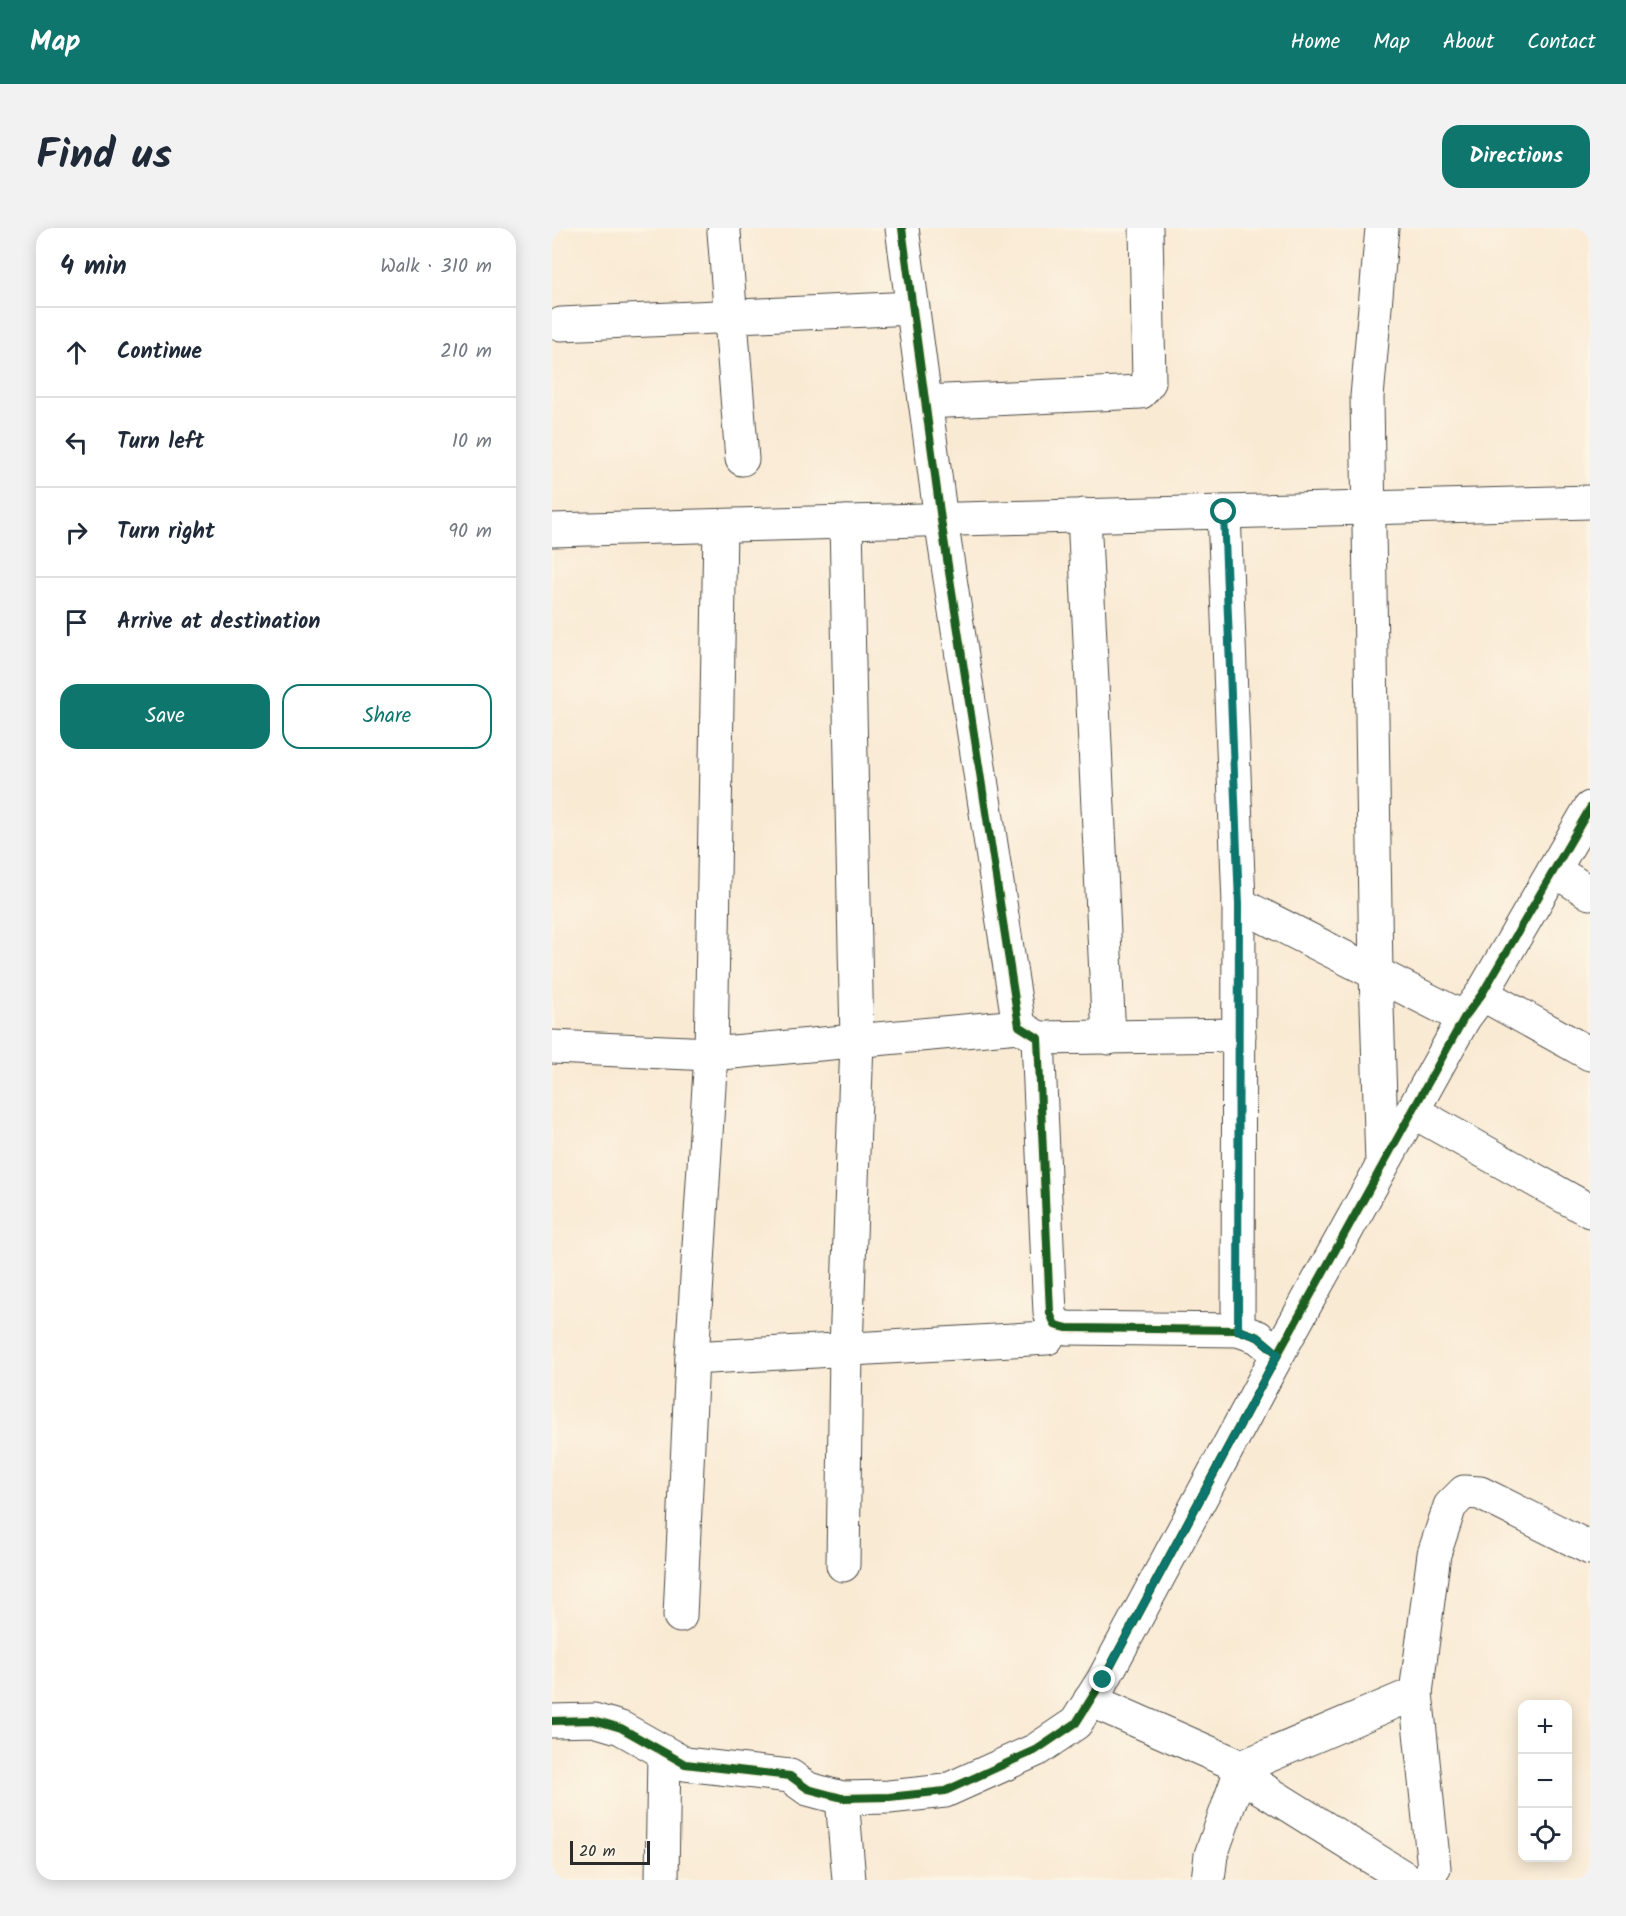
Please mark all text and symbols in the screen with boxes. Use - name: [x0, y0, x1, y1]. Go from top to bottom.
- text: Map: [30, 20, 81, 65]
- text: Home: [1291, 26, 1340, 59]
- text: Map: [1373, 26, 1410, 59]
- text: About: [1443, 26, 1494, 59]
- text: Contact: [1527, 26, 1596, 59]
- text: Find us: [36, 123, 172, 190]
- button: Directions: [1442, 125, 1590, 188]
- text: 4 min: [60, 246, 127, 288]
- text: Walk · 310 m: [380, 251, 492, 283]
- text: Continue: [117, 335, 202, 370]
- icon: ahead: [60, 336, 93, 369]
- text: 210 m: [440, 336, 492, 368]
- text: Turn left: [117, 425, 204, 460]
- icon: left: [60, 426, 93, 459]
- text: 10 m: [452, 426, 492, 458]
- route start: [1210, 498, 1236, 524]
- text: Turn right: [117, 515, 215, 550]
- icon: right: [60, 516, 93, 549]
- text: 90 m: [448, 516, 492, 548]
- text: Arrive at destination: [117, 605, 320, 640]
- icon: arrive: [60, 606, 93, 639]
- button: Save: [60, 684, 270, 749]
- button: Share: [282, 684, 492, 749]
- route end: [1089, 1666, 1115, 1692]
- map controls: [1518, 1700, 1572, 1862]
- button: +: [1518, 1700, 1572, 1754]
- button: −: [1518, 1754, 1572, 1808]
- button: locate: [1518, 1808, 1572, 1862]
- scale bar: [570, 1838, 650, 1866]
- text: 20 m: [579, 1839, 615, 1864]

